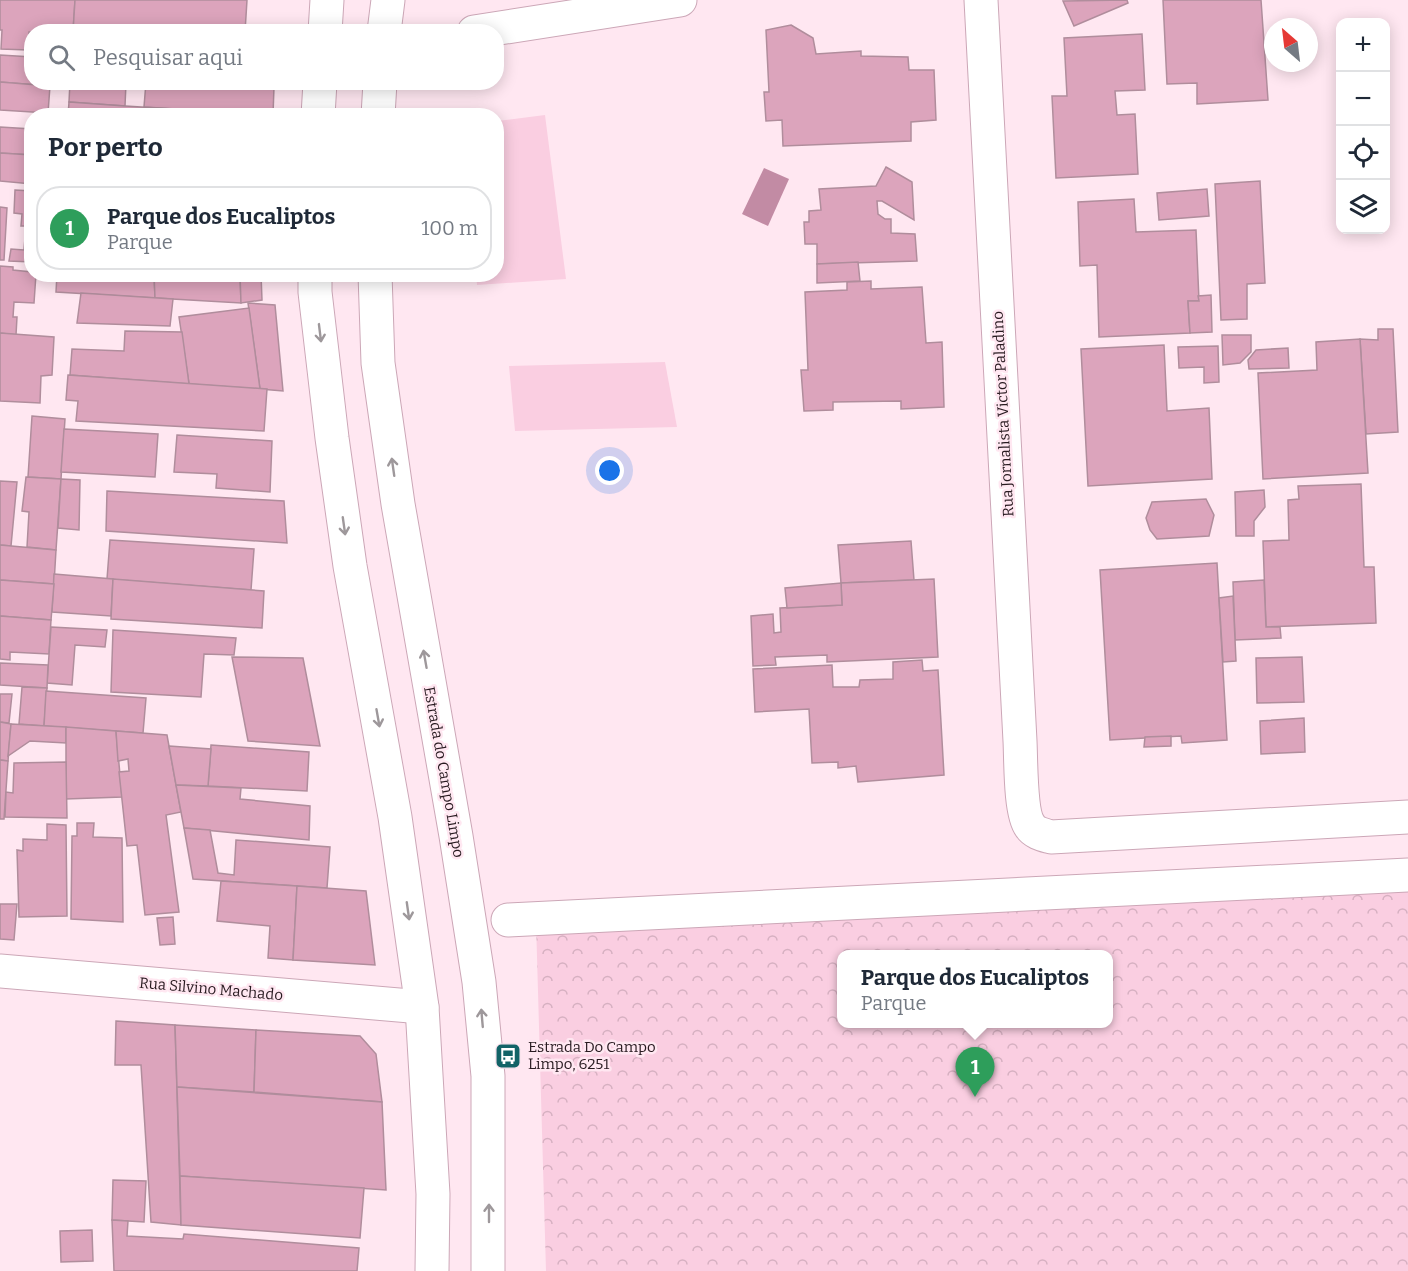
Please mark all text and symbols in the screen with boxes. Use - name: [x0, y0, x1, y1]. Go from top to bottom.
- north arrow: [1264, 18, 1318, 72]
- map controls: [1336, 18, 1390, 234]
- button: +: [1336, 18, 1390, 72]
- search box: [24, 24, 504, 90]
- icon: search: [45, 41, 78, 74]
- text: Pesquisar aqui: [93, 44, 243, 71]
- button: −: [1336, 72, 1390, 126]
- button: locate: [1336, 126, 1390, 180]
- text: Por perto: [48, 132, 163, 163]
- button: layers: [1336, 180, 1390, 234]
- text: Parque dos Eucaliptos: [107, 203, 335, 230]
- text: 1: [65, 216, 74, 240]
- text: 100 m: [421, 216, 478, 240]
- text: Parque: [107, 230, 173, 254]
- street label: Rua Jornalista Victor Paladino: [989, 311, 1017, 517]
- one-way arrow: [315, 322, 326, 342]
- your location: [595, 456, 624, 485]
- one-way arrow: [387, 458, 398, 478]
- one-way arrow: [339, 516, 350, 536]
- one-way arrow: [419, 650, 430, 670]
- street label: Estrada do Campo Limpo: [420, 685, 468, 859]
- one-way arrow: [372, 708, 383, 728]
- one-way arrow: [403, 900, 414, 920]
- popup: [837, 950, 1113, 1028]
- text: Parque dos Eucaliptos: [861, 964, 1089, 991]
- street label: Rua Silvino Machado: [138, 974, 284, 1004]
- text: Parque: [861, 991, 926, 1015]
- one-way arrow: [476, 1008, 487, 1028]
- place label: Estrada Do Campo Limpo, 6251: [528, 1038, 656, 1073]
- bus stop icon: Estrada Do Campo Limpo, 6251: [493, 1041, 523, 1071]
- pin: 1: [956, 1048, 994, 1097]
- one-way arrow: [483, 1203, 494, 1223]

